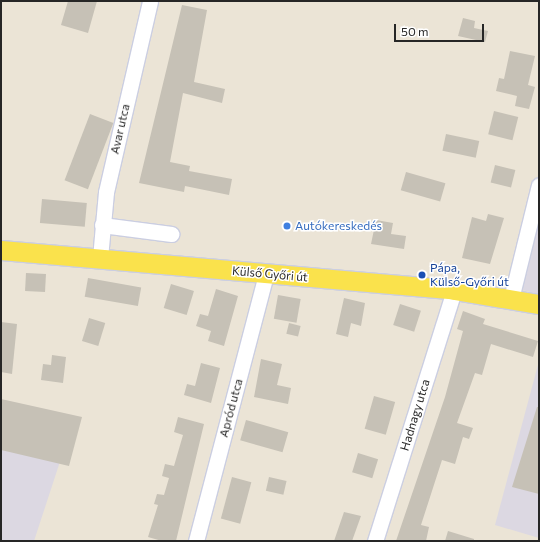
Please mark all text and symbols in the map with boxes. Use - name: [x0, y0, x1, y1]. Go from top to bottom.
- scale bar: [396, 16, 486, 42]
- text: 50 m: [401, 24, 429, 38]
- street label: Avar utca: [107, 103, 133, 155]
- place label: Autókereskedés: [295, 219, 382, 233]
- marker: Autókereskedés: [282, 221, 292, 231]
- place label: Pápa, Külső-Győri út: [430, 261, 509, 289]
- street label: Külső Győri út: [231, 264, 309, 284]
- marker: Pápa, Külső-Győri út: [417, 270, 427, 280]
- street label: Apród utca: [216, 377, 246, 439]
- street label: Hadnagy utca: [397, 377, 433, 453]

